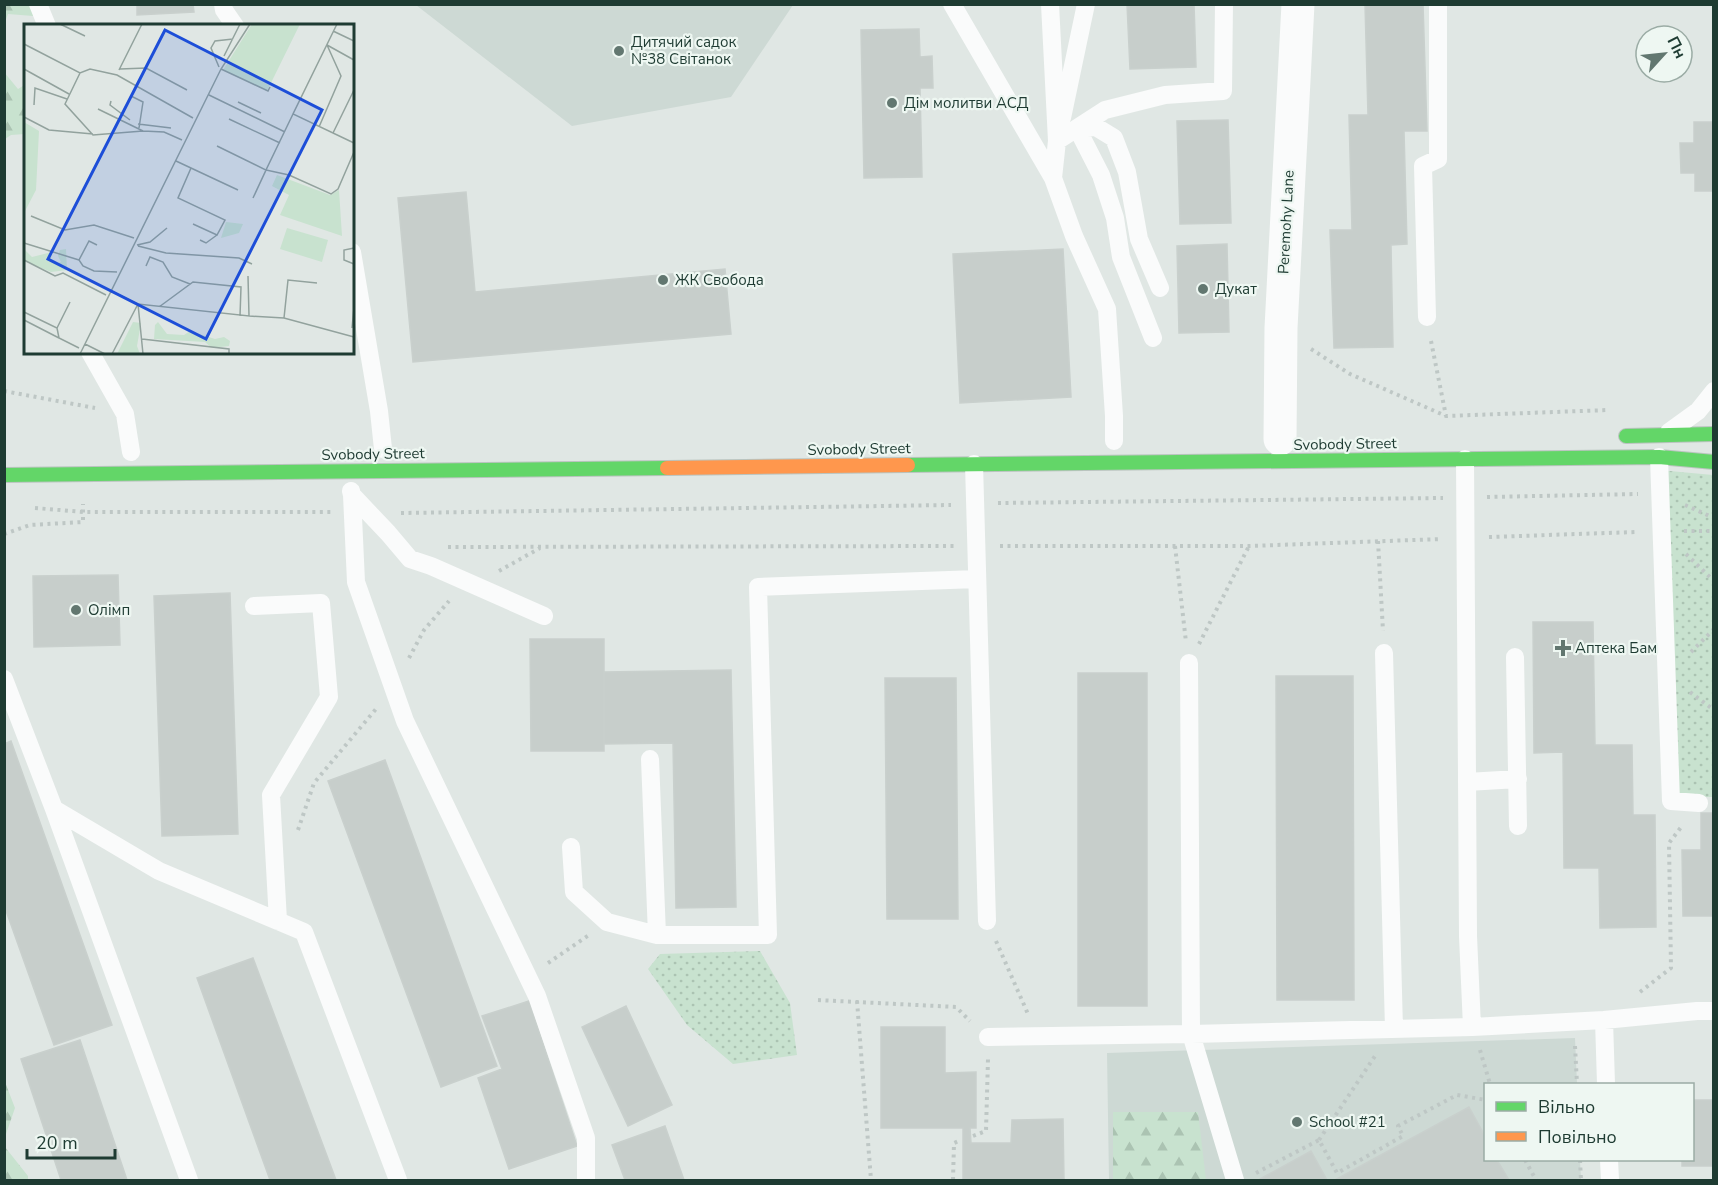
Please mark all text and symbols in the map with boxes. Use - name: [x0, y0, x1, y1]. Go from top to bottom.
- inset map: [24, 24, 354, 354]
- north arrow: [1634, 24, 1694, 84]
- place label: Дитячий садок №38 Світанок: [631, 32, 736, 69]
- text: Пн: [1662, 33, 1691, 62]
- marker: Дитячий садок №38 Світанок: [612, 44, 626, 58]
- place label: Дім молитви АСД: [904, 93, 1029, 113]
- marker: Дім молитви АСД: [885, 96, 899, 110]
- street label: Peremohy Lane: [1273, 169, 1299, 275]
- place label: ЖК Свобода: [675, 270, 764, 290]
- marker: ЖК Свобода: [656, 273, 670, 287]
- place label: Дукат: [1215, 279, 1257, 299]
- marker: Дукат: [1196, 282, 1210, 296]
- street label: Svobody Street: [1293, 433, 1398, 455]
- street label: Svobody Street: [807, 438, 912, 460]
- street label: Svobody Street: [321, 443, 426, 465]
- place label: Олімп: [88, 600, 130, 620]
- marker: Олімп: [69, 603, 83, 617]
- place label: Аптека Бам: [1575, 638, 1657, 658]
- marker: Аптека Бам: [1556, 641, 1570, 655]
- legend: [1484, 1083, 1694, 1161]
- text: Вільно: [1538, 1095, 1595, 1119]
- place label: School #21: [1309, 1112, 1386, 1132]
- marker: School #21: [1290, 1115, 1304, 1129]
- scale bar: [27, 1122, 116, 1160]
- text: Повільно: [1538, 1125, 1617, 1149]
- text: 20 m: [36, 1131, 78, 1155]

